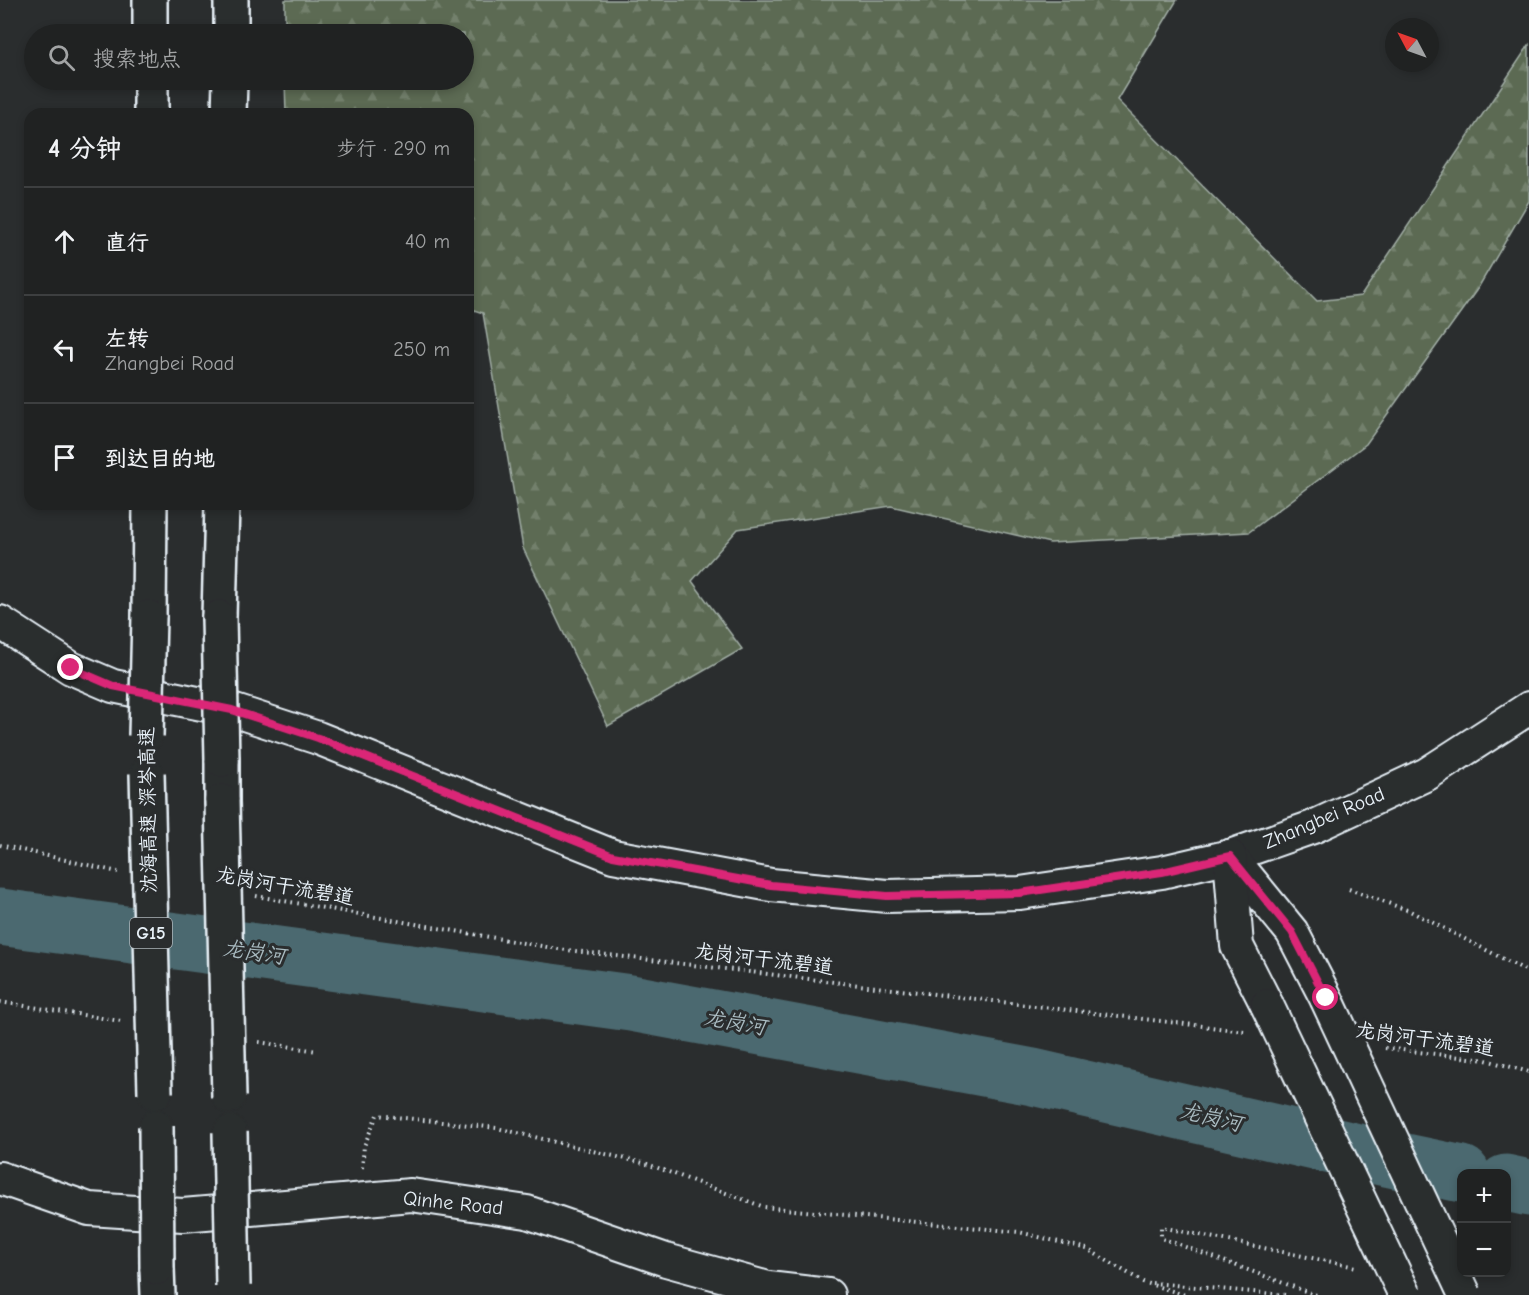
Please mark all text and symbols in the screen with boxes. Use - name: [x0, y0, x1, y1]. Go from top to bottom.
- north arrow: [1385, 18, 1439, 72]
- search box: [24, 24, 474, 90]
- icon: search: [45, 41, 78, 74]
- text: 搜索地点: [93, 46, 181, 72]
- text: 4 分钟: [48, 134, 121, 164]
- text: 步行 · 290 m: [337, 137, 450, 160]
- icon: ahead: [48, 225, 81, 258]
- text: 直行: [105, 230, 149, 256]
- text: 40 m: [405, 230, 450, 253]
- text: 左转: [105, 326, 149, 352]
- icon: left: [48, 333, 81, 366]
- text: 250 m: [393, 338, 450, 361]
- text: Zhangbei Road: [105, 352, 234, 375]
- icon: arrive: [48, 441, 81, 474]
- text: 到达目的地: [105, 446, 215, 472]
- route end: [57, 654, 83, 680]
- street label: 沈海高速 深岑高速: [135, 726, 161, 894]
- street label: Zhangbei Road: [1260, 782, 1388, 854]
- street label: 龙岗河干流碧道: [214, 863, 356, 909]
- road number: G15: [130, 918, 172, 948]
- water label: 龙岗河: [221, 936, 290, 969]
- street label: 龙岗河干流碧道: [693, 939, 835, 979]
- route start: [1312, 984, 1338, 1010]
- water label: 龙岗河: [702, 1005, 771, 1040]
- street label: 龙岗河干流碧道: [1354, 1018, 1496, 1060]
- water label: 龙岗河: [1178, 1098, 1247, 1136]
- map controls: [1457, 1169, 1511, 1277]
- button: +: [1457, 1169, 1511, 1223]
- street label: Qinhe Road: [402, 1186, 504, 1220]
- button: −: [1457, 1223, 1511, 1277]

